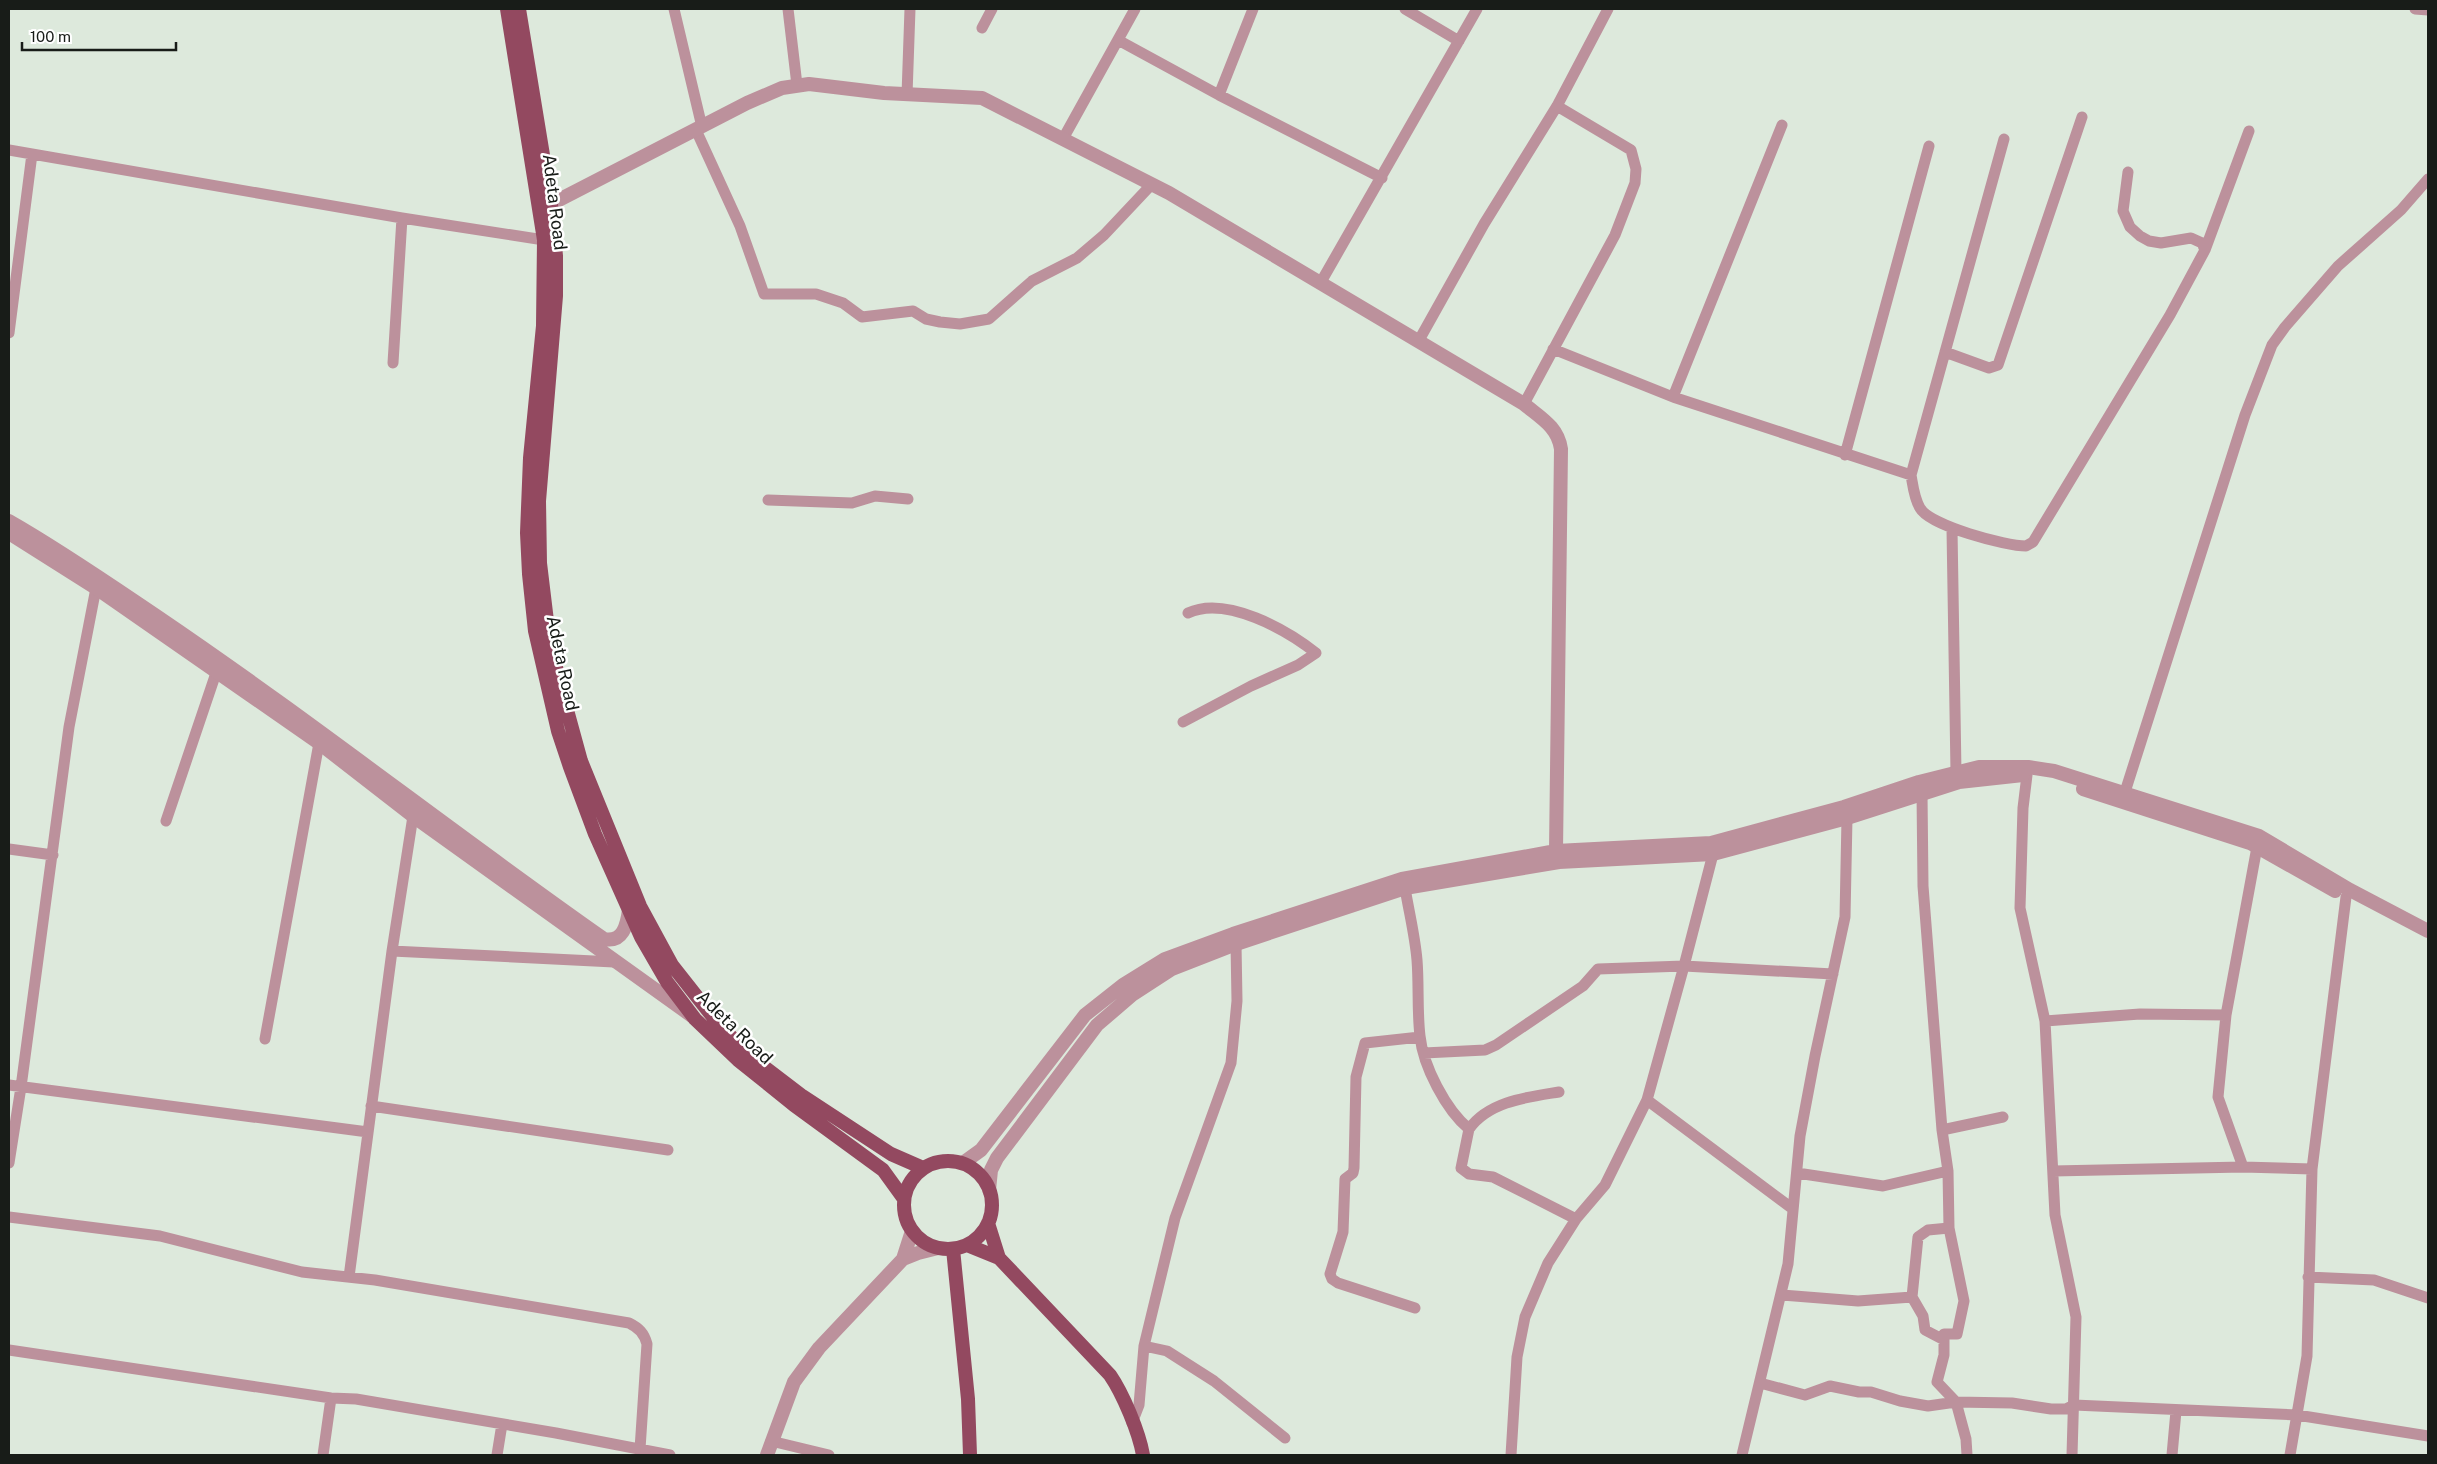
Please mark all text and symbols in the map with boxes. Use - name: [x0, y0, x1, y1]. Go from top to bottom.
- scale bar: [22, 20, 176, 52]
- text: 100 m: [30, 28, 71, 45]
- street label: Adeta Road: [539, 153, 571, 251]
- street label: Adeta Road: [543, 613, 583, 713]
- street label: Adeta Road: [693, 986, 777, 1068]

